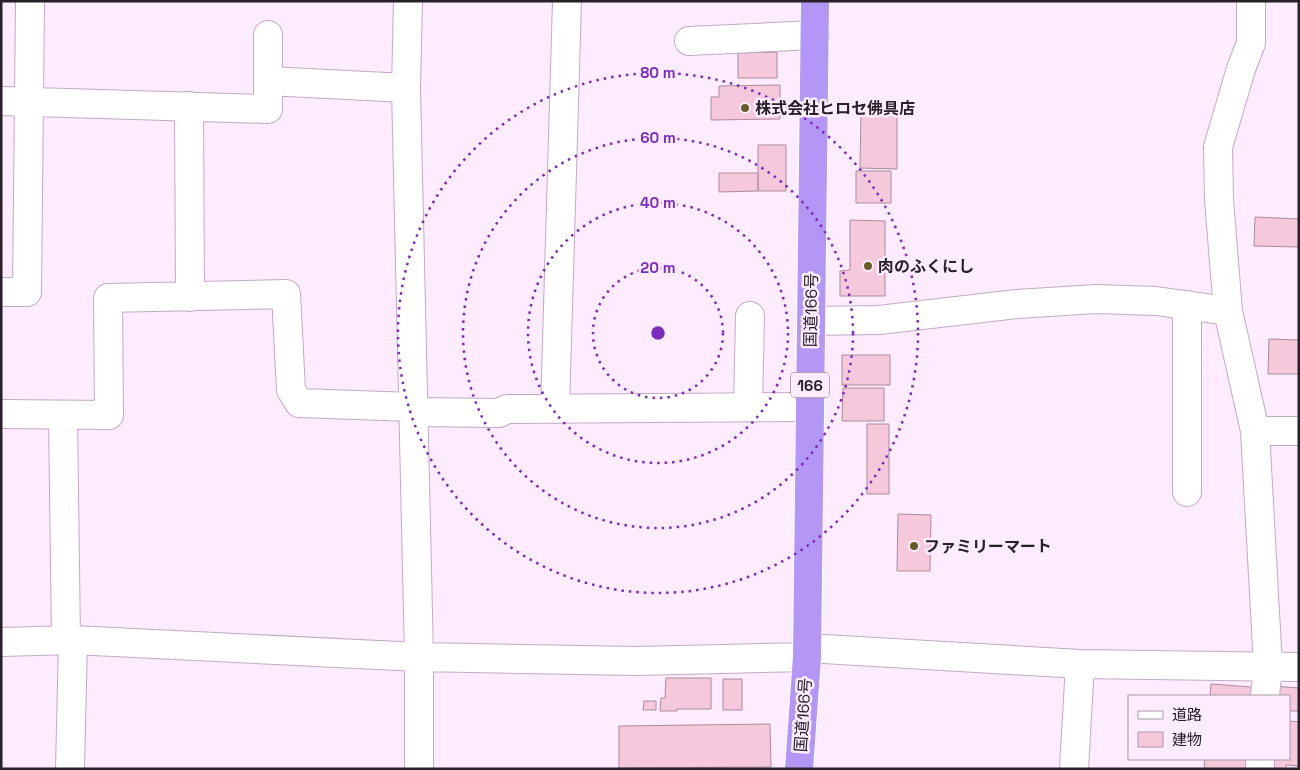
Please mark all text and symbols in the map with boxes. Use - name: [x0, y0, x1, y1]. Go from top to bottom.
- text: 80 m: [640, 63, 676, 82]
- place label: 株式会社ヒロセ佛具店: [755, 98, 915, 119]
- marker: 株式会社ヒロセ佛具店: [739, 102, 751, 114]
- text: 60 m: [640, 128, 676, 147]
- text: 40 m: [640, 193, 676, 212]
- place label: 肉のふくにし: [878, 256, 974, 277]
- text: 20 m: [640, 258, 676, 277]
- marker: 肉のふくにし: [862, 260, 874, 272]
- street label: 国道166号: [800, 273, 822, 347]
- centre of rings: [649, 324, 667, 342]
- road number: 166: [791, 372, 829, 398]
- place label: ファミリーマート: [924, 536, 1052, 557]
- marker: ファミリーマート: [908, 540, 920, 552]
- street label: 国道166号: [790, 677, 816, 753]
- legend: [1128, 695, 1290, 760]
- text: 道路: [1172, 705, 1202, 724]
- text: 建物: [1172, 730, 1202, 749]

